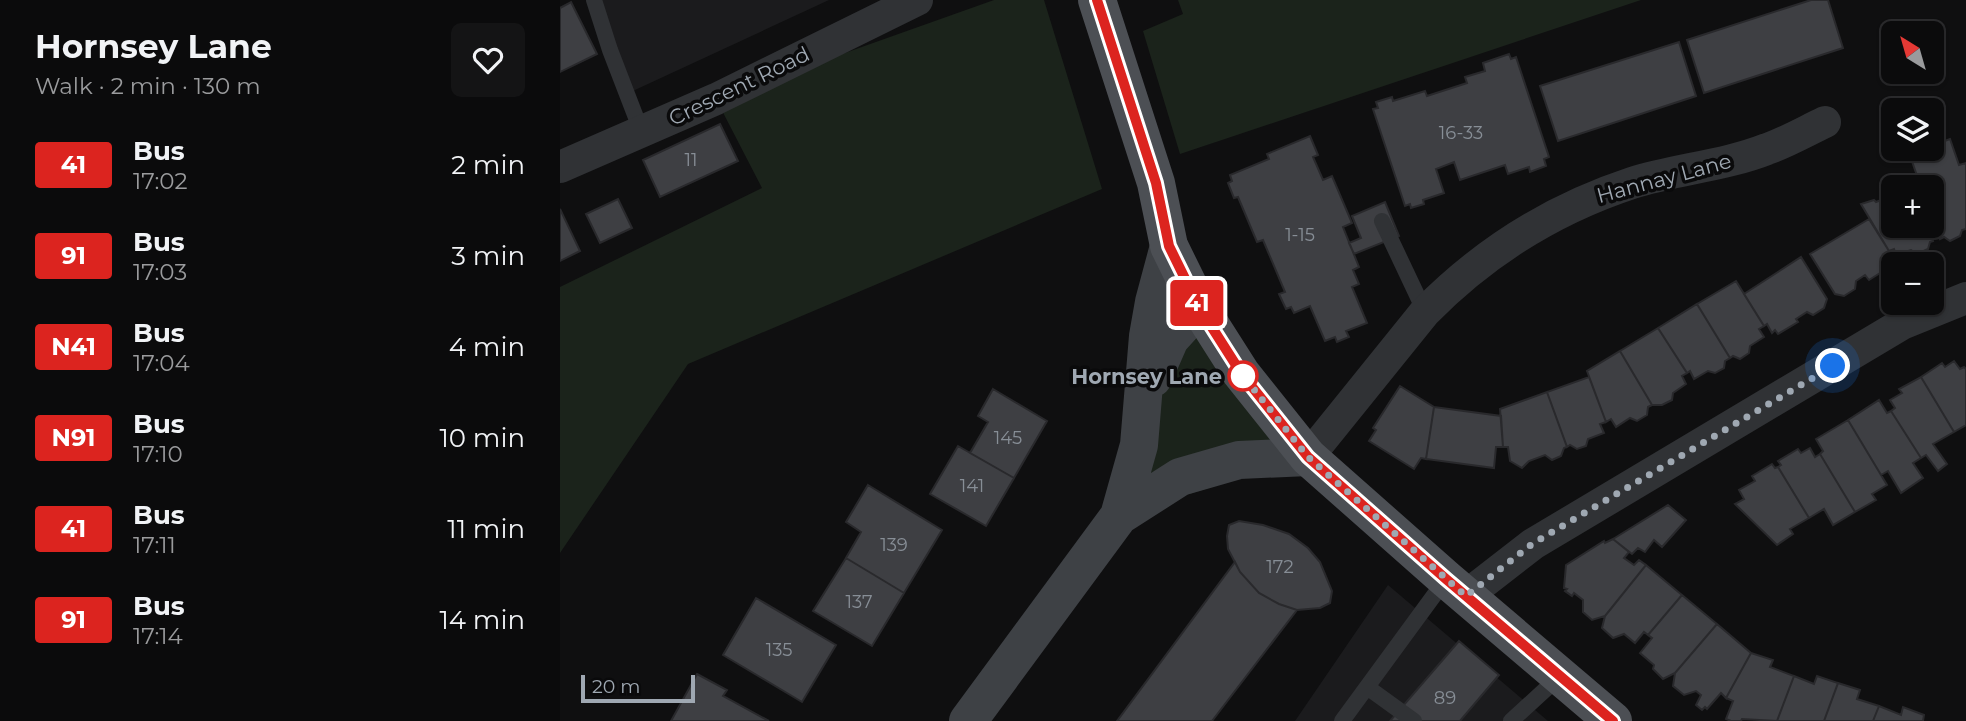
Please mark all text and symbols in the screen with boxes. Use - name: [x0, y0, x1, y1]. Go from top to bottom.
- north arrow: [1881, 21, 1944, 84]
- map controls: [1881, 21, 1944, 315]
- button: heart: [451, 23, 525, 97]
- text: Hornsey Lane: [35, 26, 272, 66]
- street label: Crescent Road: [665, 41, 813, 131]
- text: Walk · 2 min · 130 m: [35, 72, 261, 100]
- button: layers: [1881, 98, 1944, 161]
- house number: 16-33: [1439, 122, 1483, 144]
- text: Bus: [133, 135, 185, 167]
- street label: Hannay Lane: [1594, 148, 1734, 208]
- text: 2 min: [451, 149, 525, 181]
- house number: 11: [685, 149, 698, 171]
- text: 41: [61, 150, 86, 179]
- text: 17:02: [133, 167, 188, 195]
- button: +: [1881, 175, 1944, 238]
- house number: 1-15: [1285, 224, 1315, 246]
- text: Bus: [133, 226, 185, 258]
- text: 3 min: [451, 240, 525, 272]
- text: 91: [61, 241, 86, 270]
- button: −: [1881, 252, 1944, 315]
- text: 17:03: [133, 258, 187, 286]
- line badge: 41: [1166, 280, 1228, 326]
- text: 41: [1184, 288, 1210, 317]
- text: Bus: [133, 317, 185, 349]
- text: 4 min: [449, 331, 525, 363]
- text: N41: [51, 332, 96, 361]
- your location: [1815, 348, 1850, 383]
- text: 17:04: [133, 349, 190, 377]
- marker: Hornsey Lane: [1228, 361, 1258, 391]
- place label: Hornsey Lane: [1071, 364, 1222, 389]
- text: Bus: [133, 408, 185, 440]
- text: 10 min: [439, 422, 525, 454]
- text: N91: [52, 423, 96, 452]
- house number: 145: [994, 427, 1022, 449]
- text: 17:10: [133, 440, 183, 468]
- house number: 141: [960, 475, 984, 497]
- text: Bus: [133, 499, 185, 531]
- text: 11 min: [447, 513, 525, 545]
- text: 41: [61, 514, 86, 543]
- text: 17:11: [133, 531, 176, 559]
- house number: 139: [880, 534, 908, 556]
- house number: 172: [1266, 556, 1294, 578]
- text: Bus: [133, 590, 185, 622]
- house number: 137: [845, 591, 873, 613]
- text: 14 min: [439, 604, 525, 636]
- text: 91: [61, 605, 86, 634]
- text: 17:14: [133, 622, 183, 650]
- house number: 135: [766, 639, 792, 661]
- scale bar: [581, 672, 695, 704]
- text: 20 m: [592, 675, 640, 698]
- house number: 89: [1434, 687, 1456, 709]

